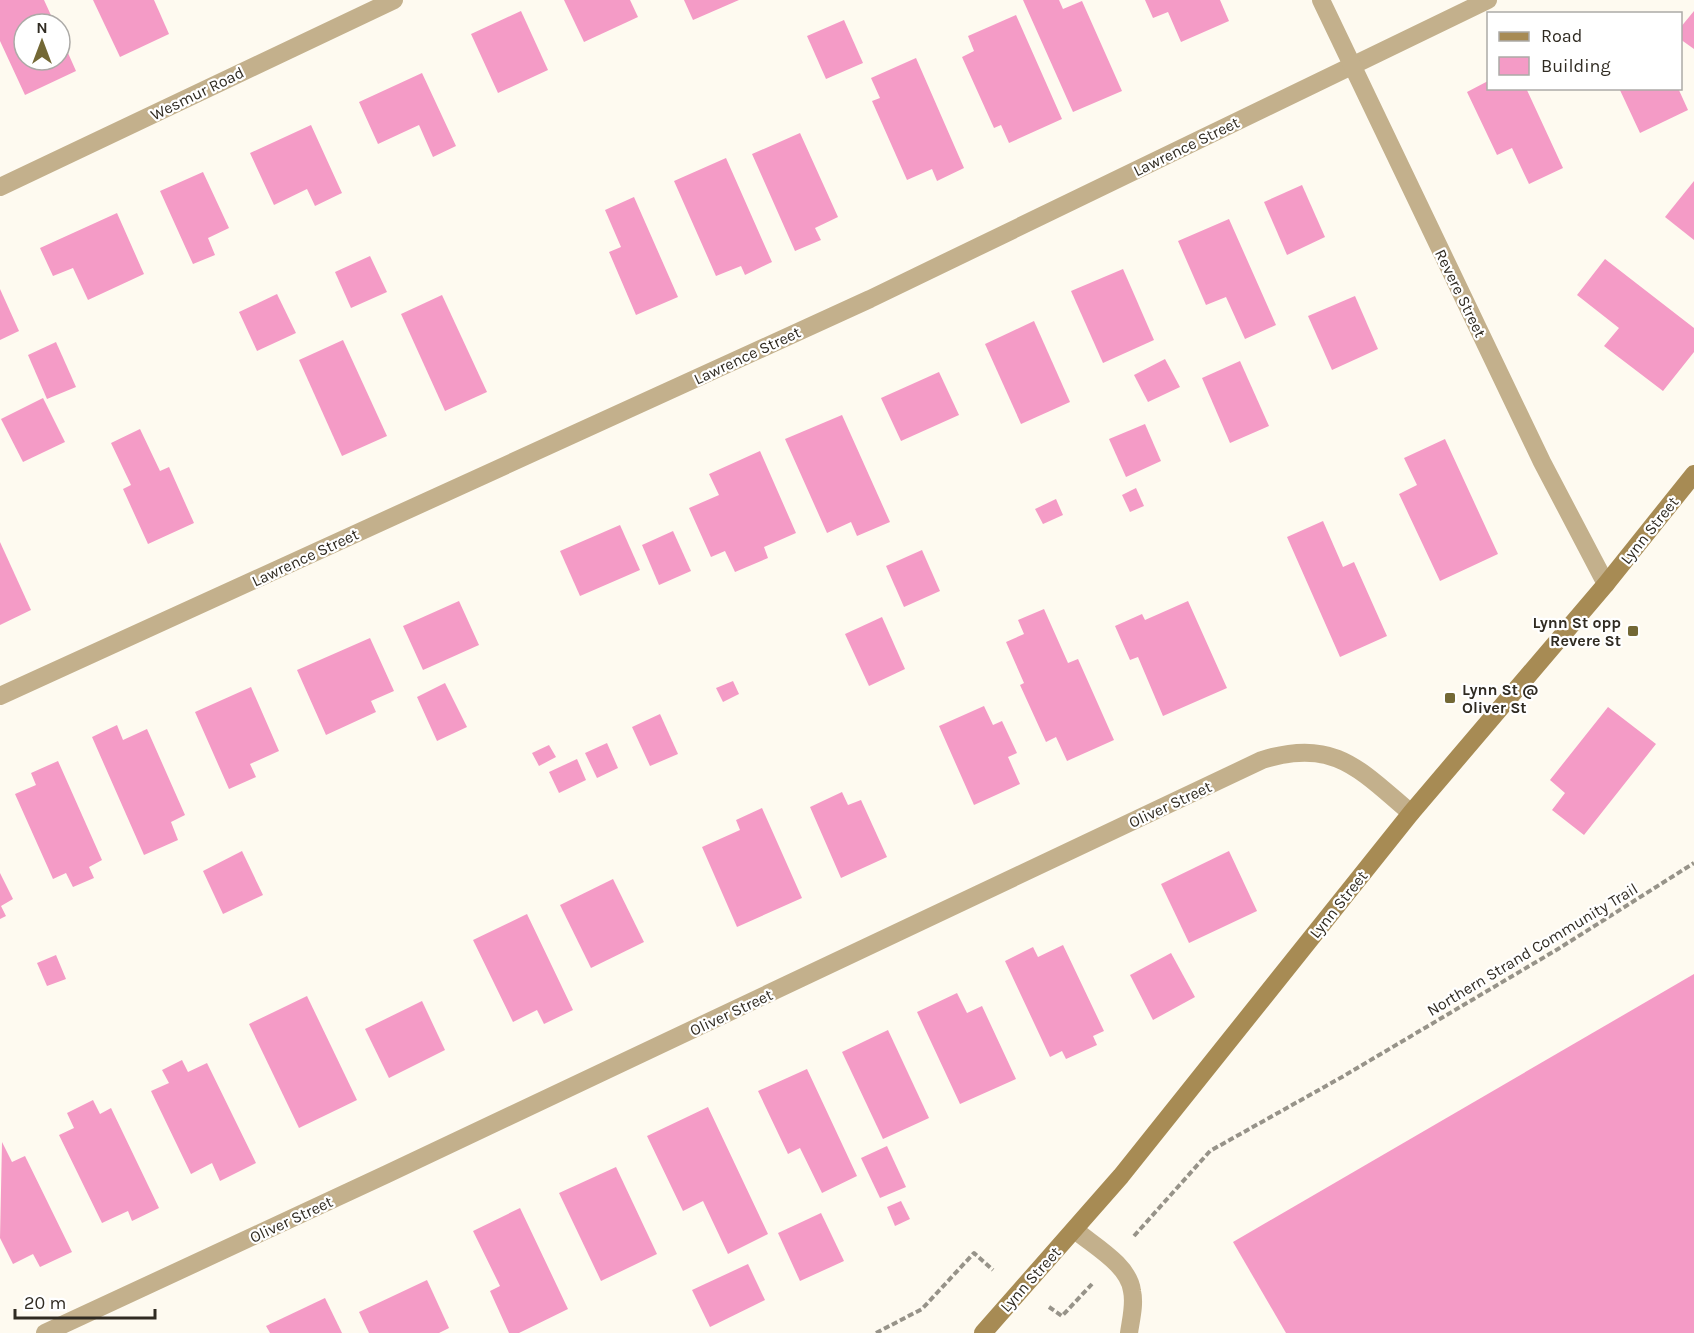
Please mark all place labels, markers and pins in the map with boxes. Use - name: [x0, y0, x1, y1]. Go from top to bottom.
- place label: Lynn St opp Revere St: [1532, 613, 1621, 650]
- marker: Lynn St opp Revere St: [1626, 624, 1640, 638]
- place label: Lynn St @ Oliver St: [1462, 680, 1538, 717]
- marker: Lynn St @ Oliver St: [1443, 691, 1457, 705]

